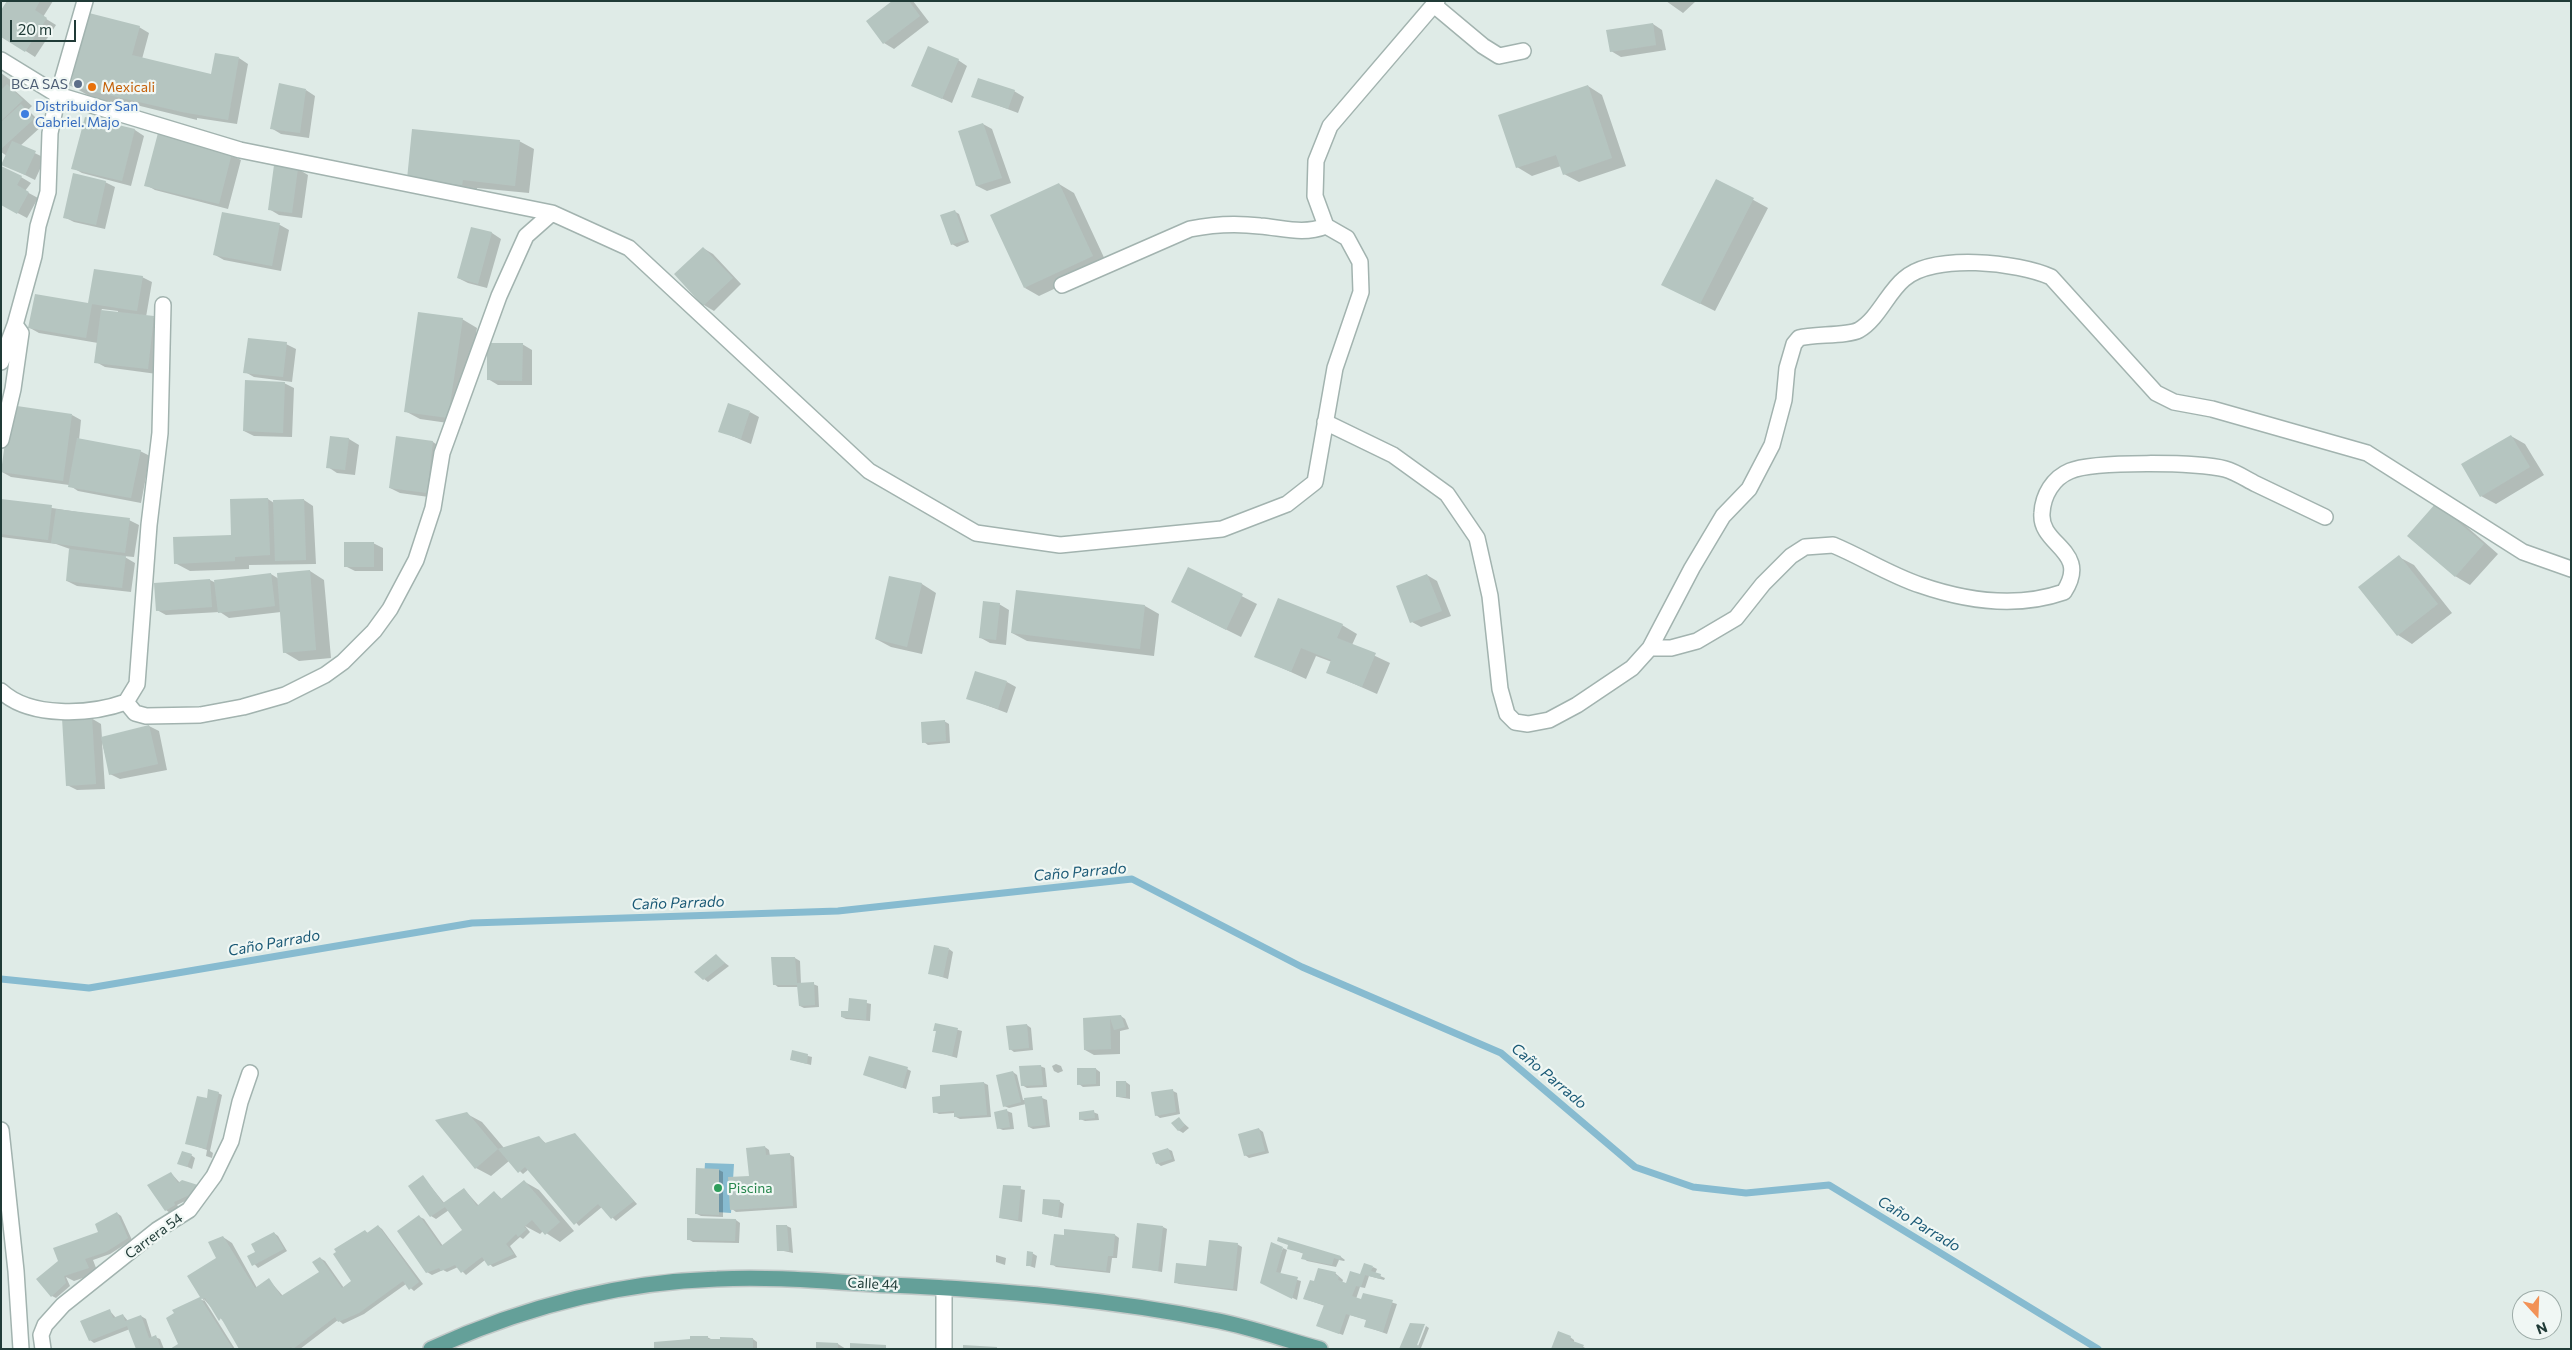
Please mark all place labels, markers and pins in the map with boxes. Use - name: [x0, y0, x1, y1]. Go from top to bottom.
- place label: BCA SAS: [11, 76, 68, 92]
- marker: BCA SAS: [72, 78, 84, 90]
- place label: Mexicali: [102, 79, 155, 95]
- marker: Mexicali: [86, 81, 98, 93]
- place label: Distribuidor San Gabriel. Majo: [35, 98, 138, 130]
- marker: Distribuidor San Gabriel. Majo: [19, 108, 31, 120]
- place label: Piscina: [728, 1180, 773, 1196]
- marker: Piscina: [712, 1182, 724, 1194]

